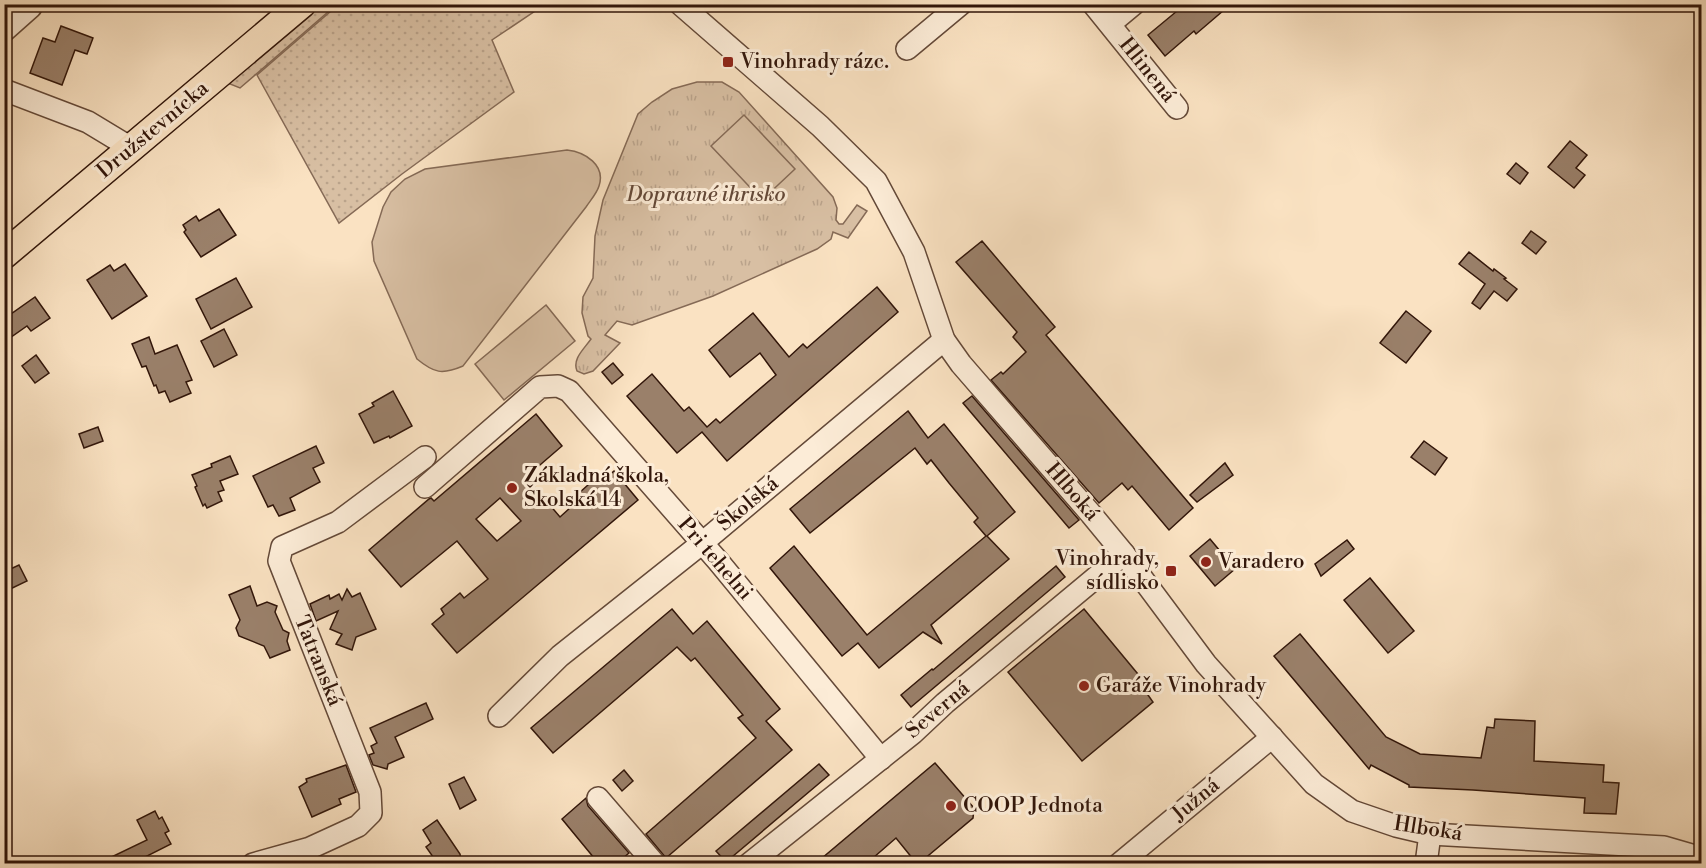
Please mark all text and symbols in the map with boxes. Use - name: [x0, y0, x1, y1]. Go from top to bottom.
- street label: Hlinená: [1113, 32, 1181, 108]
- place label: Vinohrady rázc.: [739, 49, 889, 75]
- marker: Vinohrady rázc.: [721, 55, 735, 69]
- street label: Družstevnícka: [92, 75, 214, 184]
- park label: Dopravné ihrisko: [625, 182, 786, 208]
- street label: Hlboká: [1040, 457, 1105, 527]
- place label: Základná škola, Školská 14: [524, 463, 669, 513]
- street label: Školská: [710, 468, 784, 537]
- marker: Základná škola, Školská 14: [505, 481, 519, 495]
- street label: Pri tehelni: [672, 512, 758, 606]
- place label: Vinohrady, sídlisko: [1054, 546, 1159, 596]
- place label: Varadero: [1217, 549, 1305, 575]
- marker: Varadero: [1199, 555, 1213, 569]
- marker: Vinohrady, sídlisko: [1164, 564, 1178, 578]
- street label: Tatranská: [288, 612, 348, 710]
- place label: Garáže Vinohrady: [1096, 673, 1267, 699]
- street label: Severná: [901, 675, 976, 744]
- marker: Garáže Vinohrady: [1077, 679, 1091, 693]
- street label: Južná: [1166, 772, 1225, 828]
- place label: COOP Jednota: [963, 793, 1103, 819]
- marker: COOP Jednota: [944, 799, 958, 813]
- street label: Hlboká: [1392, 811, 1465, 847]

